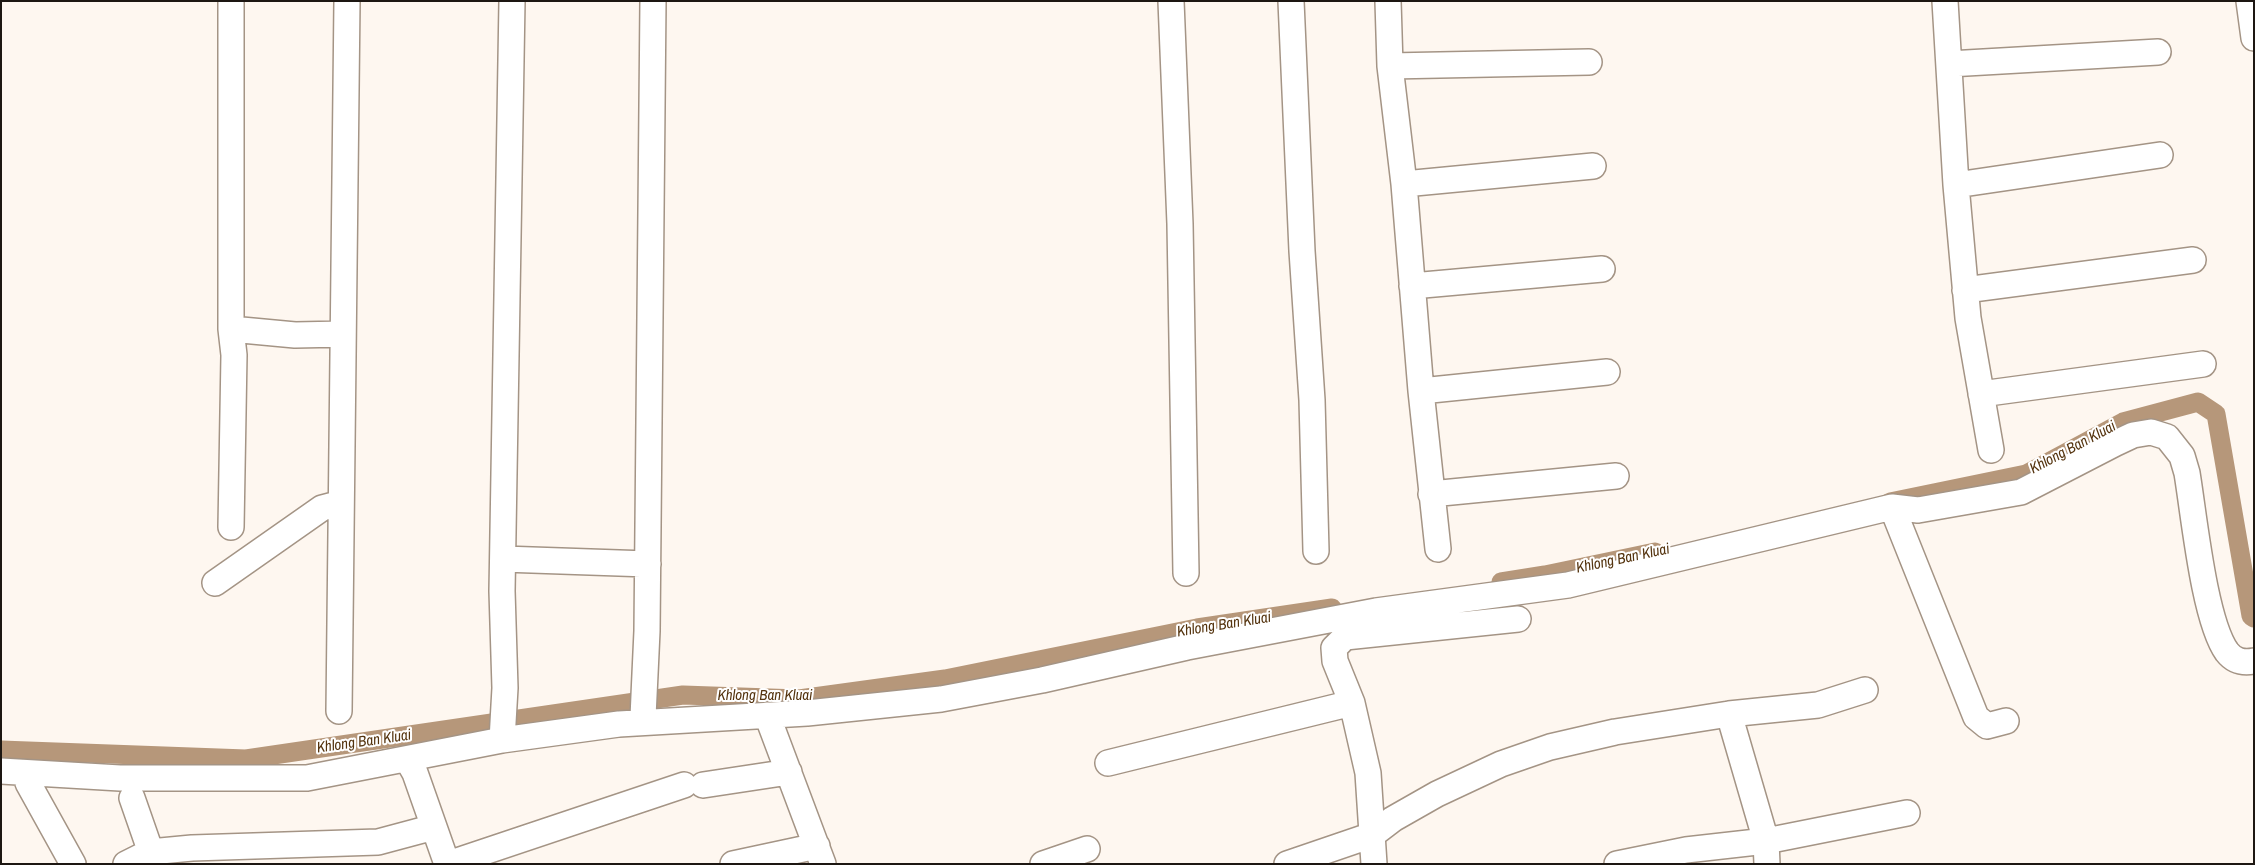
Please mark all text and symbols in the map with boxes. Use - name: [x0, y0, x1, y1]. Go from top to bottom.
- water label: Khlong Ban Kluai: [2027, 418, 2119, 478]
- water label: Khlong Ban Kluai: [1575, 540, 1671, 578]
- water label: Khlong Ban Kluai: [1176, 609, 1272, 641]
- water label: Khlong Ban Kluai: [717, 687, 813, 705]
- water label: Khlong Ban Kluai: [316, 726, 412, 758]

